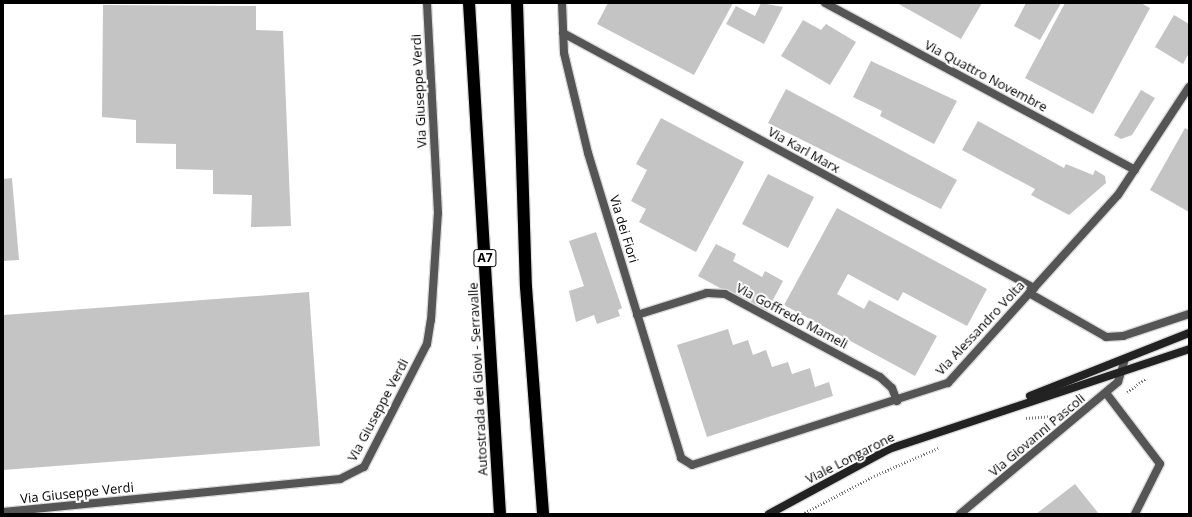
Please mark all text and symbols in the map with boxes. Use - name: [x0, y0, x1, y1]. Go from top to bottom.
- street label: Via Giuseppe Verdi: [408, 34, 430, 148]
- street label: Via Quattro Novembre: [922, 37, 1050, 115]
- street label: Via Karl Marx: [765, 124, 843, 176]
- street label: Via dei Fiori: [606, 193, 642, 265]
- road number: A7: [473, 248, 497, 268]
- street label: Via Alessandro Volta: [932, 278, 1028, 378]
- street label: Via Goffredo Mameli: [733, 280, 851, 352]
- street label: Autostrada dei Giovi - Serravalle: [465, 282, 491, 476]
- street label: Via Giuseppe Verdi: [344, 356, 412, 464]
- street label: Via Giovanni Pascoli: [986, 390, 1088, 480]
- street label: Viale Longarone: [803, 429, 897, 487]
- street label: Via Giuseppe Verdi: [19, 479, 135, 507]

